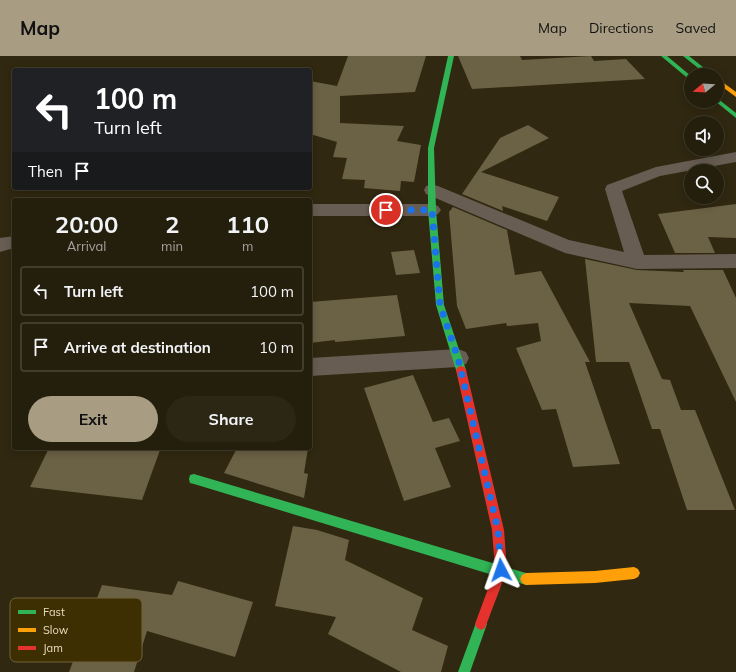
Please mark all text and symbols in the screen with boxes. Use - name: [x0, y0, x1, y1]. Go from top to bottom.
- text: Map: [20, 16, 60, 40]
- text: Map: [538, 19, 567, 37]
- text: Directions: [589, 19, 654, 37]
- text: Saved: [676, 19, 716, 37]
- north arrow: [684, 68, 724, 108]
- map controls: [684, 68, 724, 204]
- text: 100 m: [94, 81, 177, 116]
- icon: left: [28, 84, 80, 136]
- text: Turn left: [94, 116, 162, 139]
- button: sound: [684, 116, 724, 156]
- icon: arrive: [71, 160, 93, 182]
- text: Then: [28, 162, 63, 181]
- button: search: [684, 164, 724, 204]
- pin: [369, 193, 403, 227]
- icon: arrive: [375, 199, 397, 221]
- text: 20:00: [55, 209, 118, 239]
- text: 2: [165, 209, 179, 239]
- text: 110: [226, 209, 269, 239]
- text: Arrival: [67, 238, 106, 254]
- text: min: [161, 238, 183, 254]
- text: m: [242, 238, 253, 254]
- icon: left: [30, 280, 52, 302]
- text: Turn left: [64, 282, 123, 301]
- text: 100 m: [250, 282, 294, 301]
- icon: arrive: [30, 336, 52, 358]
- text: Arrive at destination: [64, 338, 211, 357]
- text: 10 m: [259, 338, 294, 357]
- button: Exit: [28, 396, 158, 442]
- button: Share: [166, 396, 296, 442]
- position arrow: [480, 549, 522, 591]
- legend: [10, 598, 142, 662]
- text: Fast: [43, 605, 65, 619]
- text: Slow: [43, 623, 69, 637]
- text: Jam: [43, 641, 63, 655]

